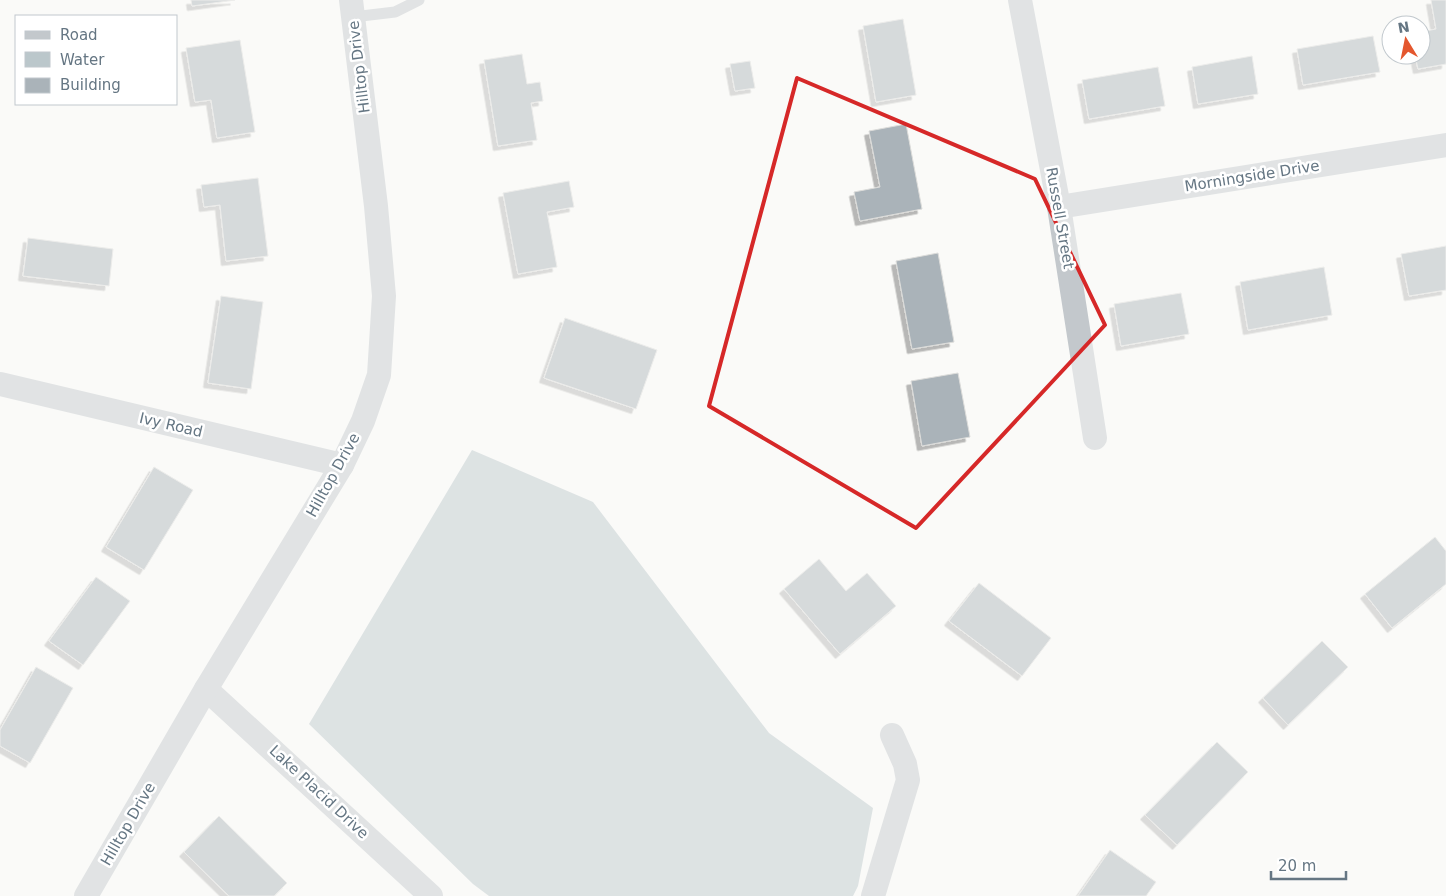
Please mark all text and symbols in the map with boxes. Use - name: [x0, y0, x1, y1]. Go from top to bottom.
- legend: [15, 15, 178, 105]
- north arrow: [1381, 15, 1431, 65]
- text: N: [1397, 18, 1411, 36]
- street label: Hilltop Drive: [344, 20, 374, 114]
- text: Road: [60, 26, 98, 44]
- text: Water: [60, 51, 105, 69]
- text: Building: [60, 76, 121, 94]
- street label: Morningside Drive: [1183, 156, 1321, 196]
- street label: Russell Street: [1042, 166, 1078, 270]
- street label: Ivy Road: [138, 409, 204, 441]
- street label: Hilltop Drive: [303, 430, 363, 520]
- street label: Lake Placid Drive: [266, 741, 372, 843]
- street label: Hilltop Drive: [97, 779, 159, 869]
- scale bar: [1271, 848, 1346, 880]
- text: 20 m: [1278, 857, 1316, 875]

